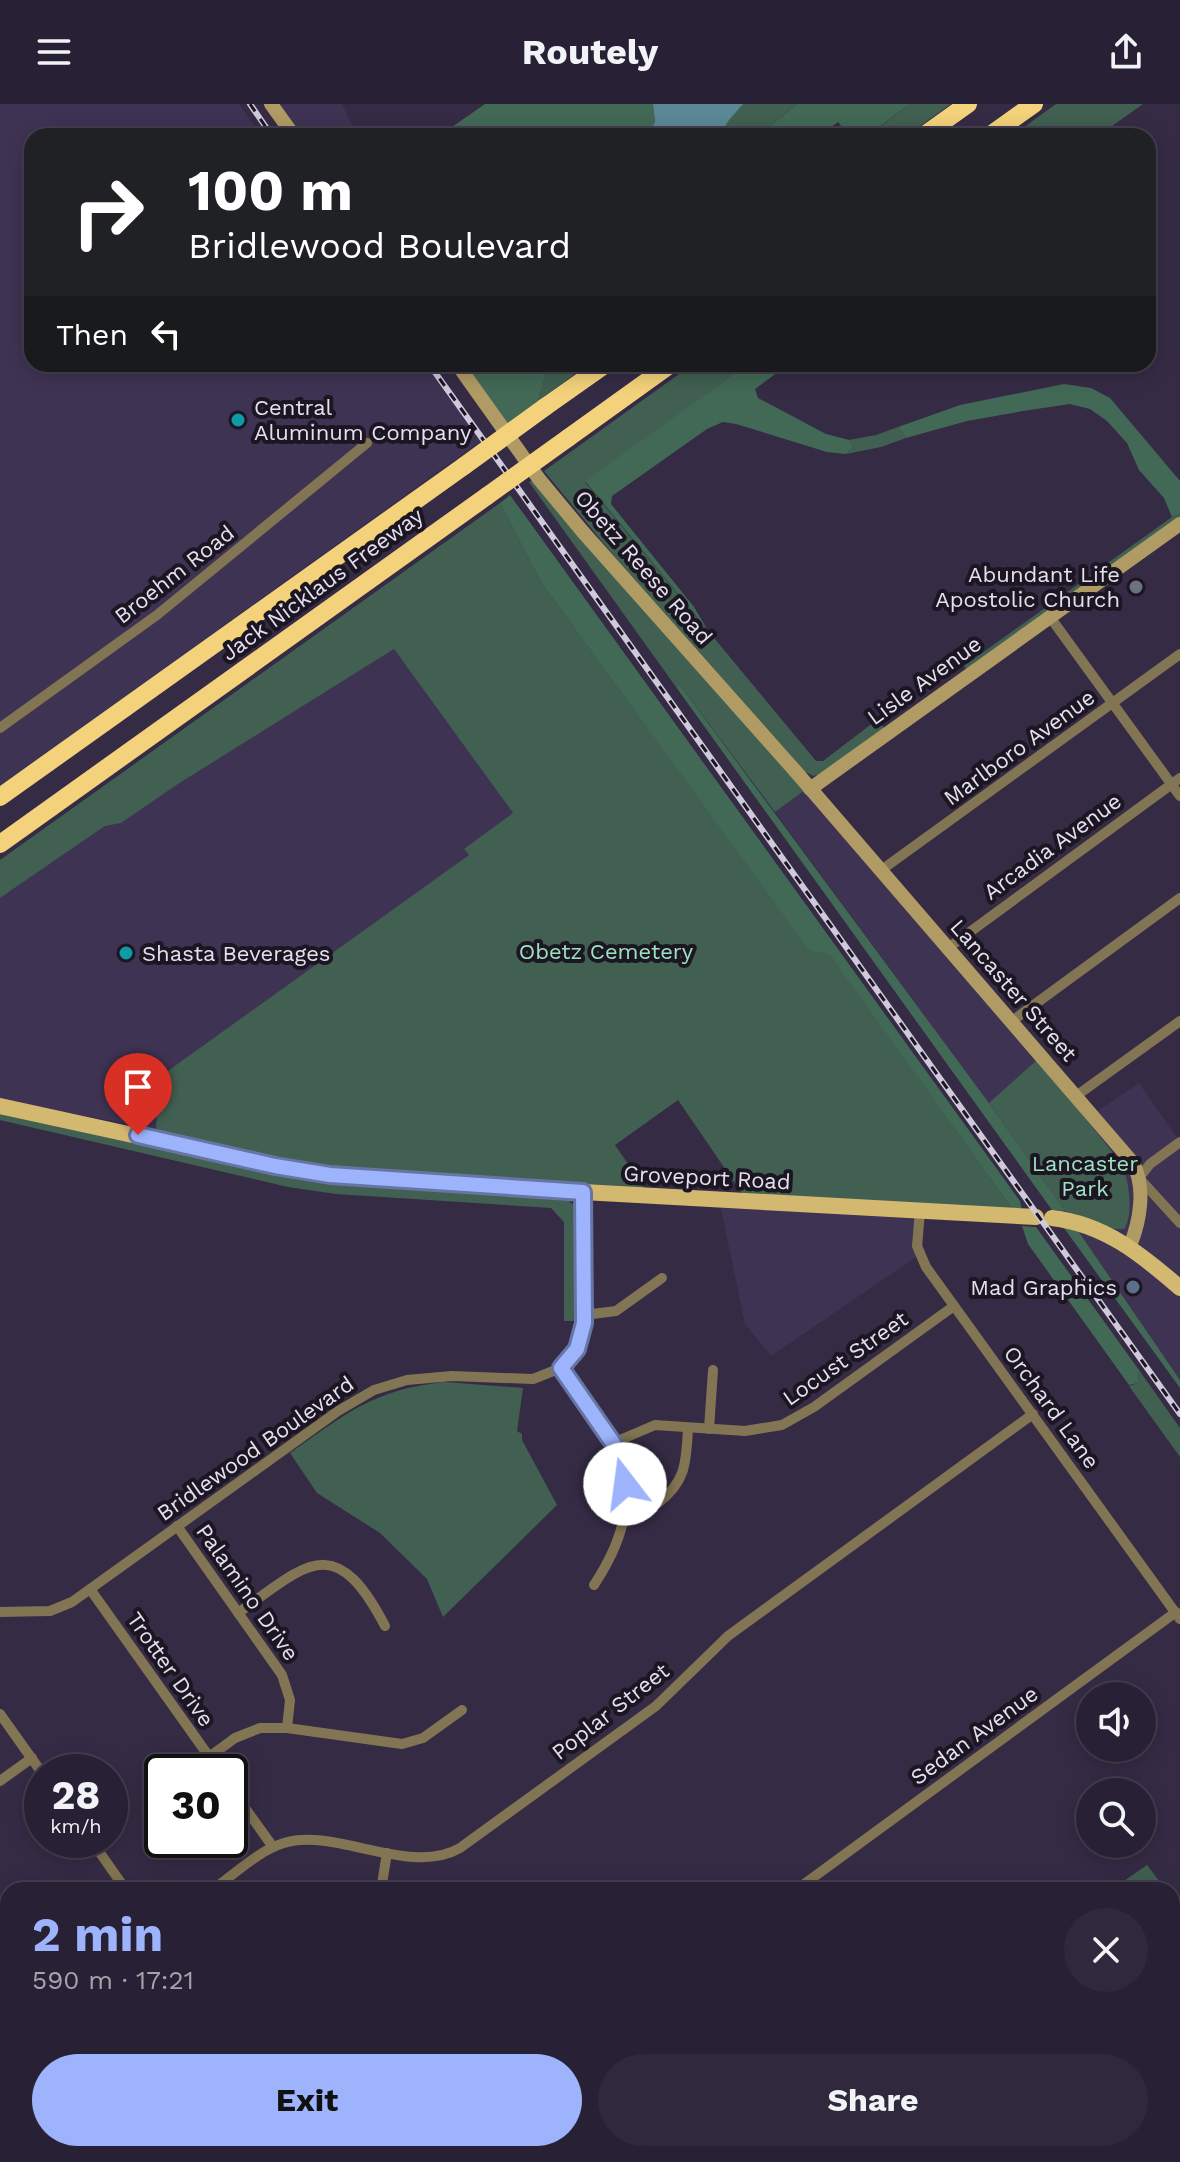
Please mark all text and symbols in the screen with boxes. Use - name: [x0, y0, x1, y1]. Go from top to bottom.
- icon: menu: [32, 30, 76, 74]
- icon: share: [1104, 30, 1148, 74]
- text: Routely: [522, 31, 658, 73]
- text: 100 m: [188, 158, 353, 224]
- icon: right: [56, 160, 160, 264]
- text: Bridlewood Boulevard: [188, 225, 571, 267]
- icon: left: [144, 312, 188, 356]
- text: Then: [56, 317, 128, 352]
- place label: Central Aluminum Company: [254, 395, 472, 445]
- marker: Central Aluminum Company: [229, 411, 247, 429]
- street label: Obetz Reese Road: [570, 485, 717, 650]
- street label: Jack Nicklaus Freeway: [217, 503, 428, 666]
- street label: Broehm Road: [110, 520, 239, 629]
- place label: Abundant Life Apostolic Church: [935, 562, 1120, 612]
- marker: Abundant Life Apostolic Church: [1127, 578, 1145, 596]
- street label: Lisle Avenue: [863, 631, 986, 730]
- street label: Marlboro Avenue: [939, 684, 1099, 810]
- street label: Arcadia Avenue: [979, 788, 1126, 905]
- street label: Lancaster Street: [945, 914, 1082, 1066]
- park label: Obetz Cemetery: [519, 939, 694, 964]
- place label: Shasta Beverages: [142, 941, 330, 966]
- marker: Shasta Beverages: [117, 944, 135, 962]
- pin: [104, 1053, 172, 1135]
- icon: arrive: [116, 1065, 160, 1109]
- park label: Lancaster Park: [1032, 1151, 1138, 1201]
- street label: Groveport Road: [623, 1161, 791, 1194]
- place label: Mad Graphics: [970, 1275, 1117, 1300]
- marker: Mad Graphics: [1124, 1278, 1142, 1296]
- street label: Locust Street: [778, 1306, 912, 1411]
- street label: Orchard Lane: [999, 1341, 1104, 1473]
- street label: Bridlewood Boulevard: [152, 1371, 358, 1526]
- position arrow: [583, 1442, 667, 1526]
- street label: Palamino Drive: [191, 1519, 304, 1665]
- street label: Trotter Drive: [122, 1607, 219, 1731]
- street label: Poplar Street: [547, 1658, 674, 1765]
- street label: Sedan Avenue: [906, 1681, 1043, 1790]
- map controls: [1076, 1682, 1156, 1858]
- button: sound: [1076, 1682, 1156, 1762]
- speed limit sign: 30: [144, 1754, 248, 1858]
- text: 28: [52, 1772, 100, 1819]
- button: search: [1076, 1778, 1156, 1858]
- text: km/h: [50, 1814, 102, 1838]
- text: 2 min: [32, 1906, 163, 1963]
- button: close: [1064, 1908, 1148, 1992]
- text: 590 m · 17:21: [32, 1965, 194, 1995]
- button: Exit: [32, 2054, 582, 2146]
- button: Share: [598, 2054, 1148, 2146]

